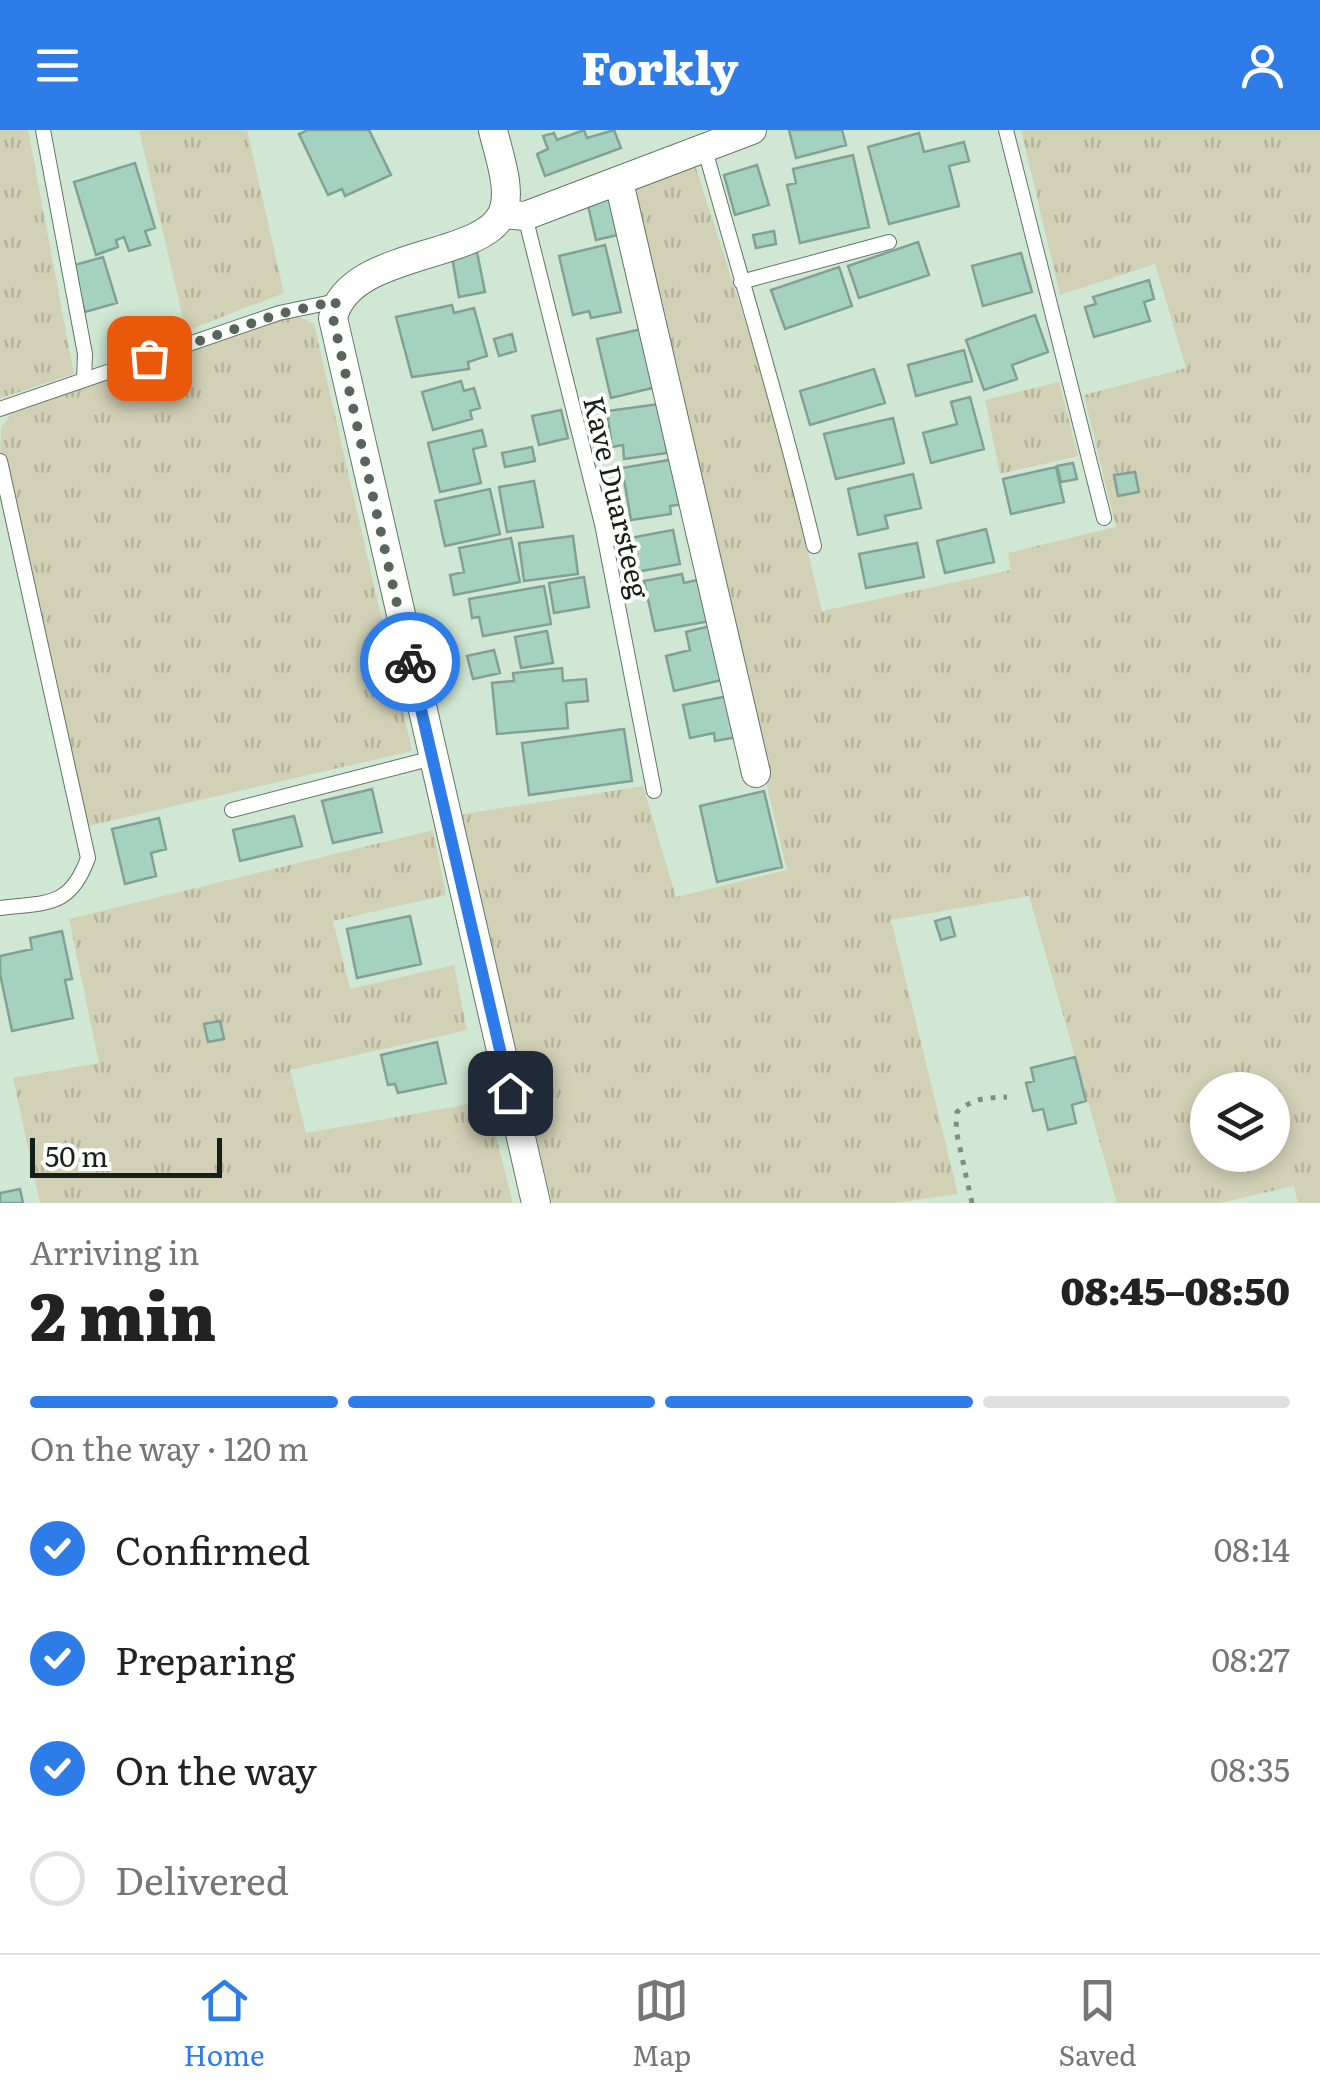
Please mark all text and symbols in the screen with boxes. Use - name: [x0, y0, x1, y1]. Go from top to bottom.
- text: Forkly: [581, 32, 739, 99]
- icon: menu: [30, 38, 85, 93]
- icon: person: [1235, 38, 1290, 93]
- pin: [107, 316, 192, 401]
- icon: bag: [122, 331, 177, 386]
- street label: Kave Duarsteeg: [574, 392, 662, 603]
- courier: [360, 612, 460, 712]
- icon: bike: [383, 635, 438, 690]
- pin: [468, 1051, 553, 1136]
- icon: home: [483, 1066, 538, 1121]
- map controls: [1190, 1072, 1290, 1172]
- button: layers: [1190, 1072, 1290, 1172]
- scale bar: [30, 1133, 222, 1178]
- text: 50 m: [45, 1134, 108, 1176]
- text: Arriving in: [30, 1227, 200, 1275]
- text: 08:45–08:50: [1061, 1260, 1290, 1317]
- text: 2 min: [30, 1264, 216, 1361]
- text: On the way · 120 m: [30, 1423, 309, 1471]
- text: Confirmed: [115, 1520, 310, 1577]
- icon: check: [30, 1521, 85, 1576]
- text: 08:14: [1214, 1524, 1290, 1572]
- text: Preparing: [115, 1630, 295, 1687]
- icon: check: [30, 1631, 85, 1686]
- text: 08:27: [1211, 1634, 1290, 1682]
- text: On the way: [115, 1740, 317, 1797]
- icon: check: [30, 1741, 85, 1796]
- text: 08:35: [1210, 1744, 1290, 1792]
- text: Delivered: [115, 1850, 289, 1907]
- tab: Home: [184, 1973, 264, 2075]
- tab: Map: [632, 1973, 691, 2075]
- tab: Saved: [1058, 1973, 1136, 2075]

